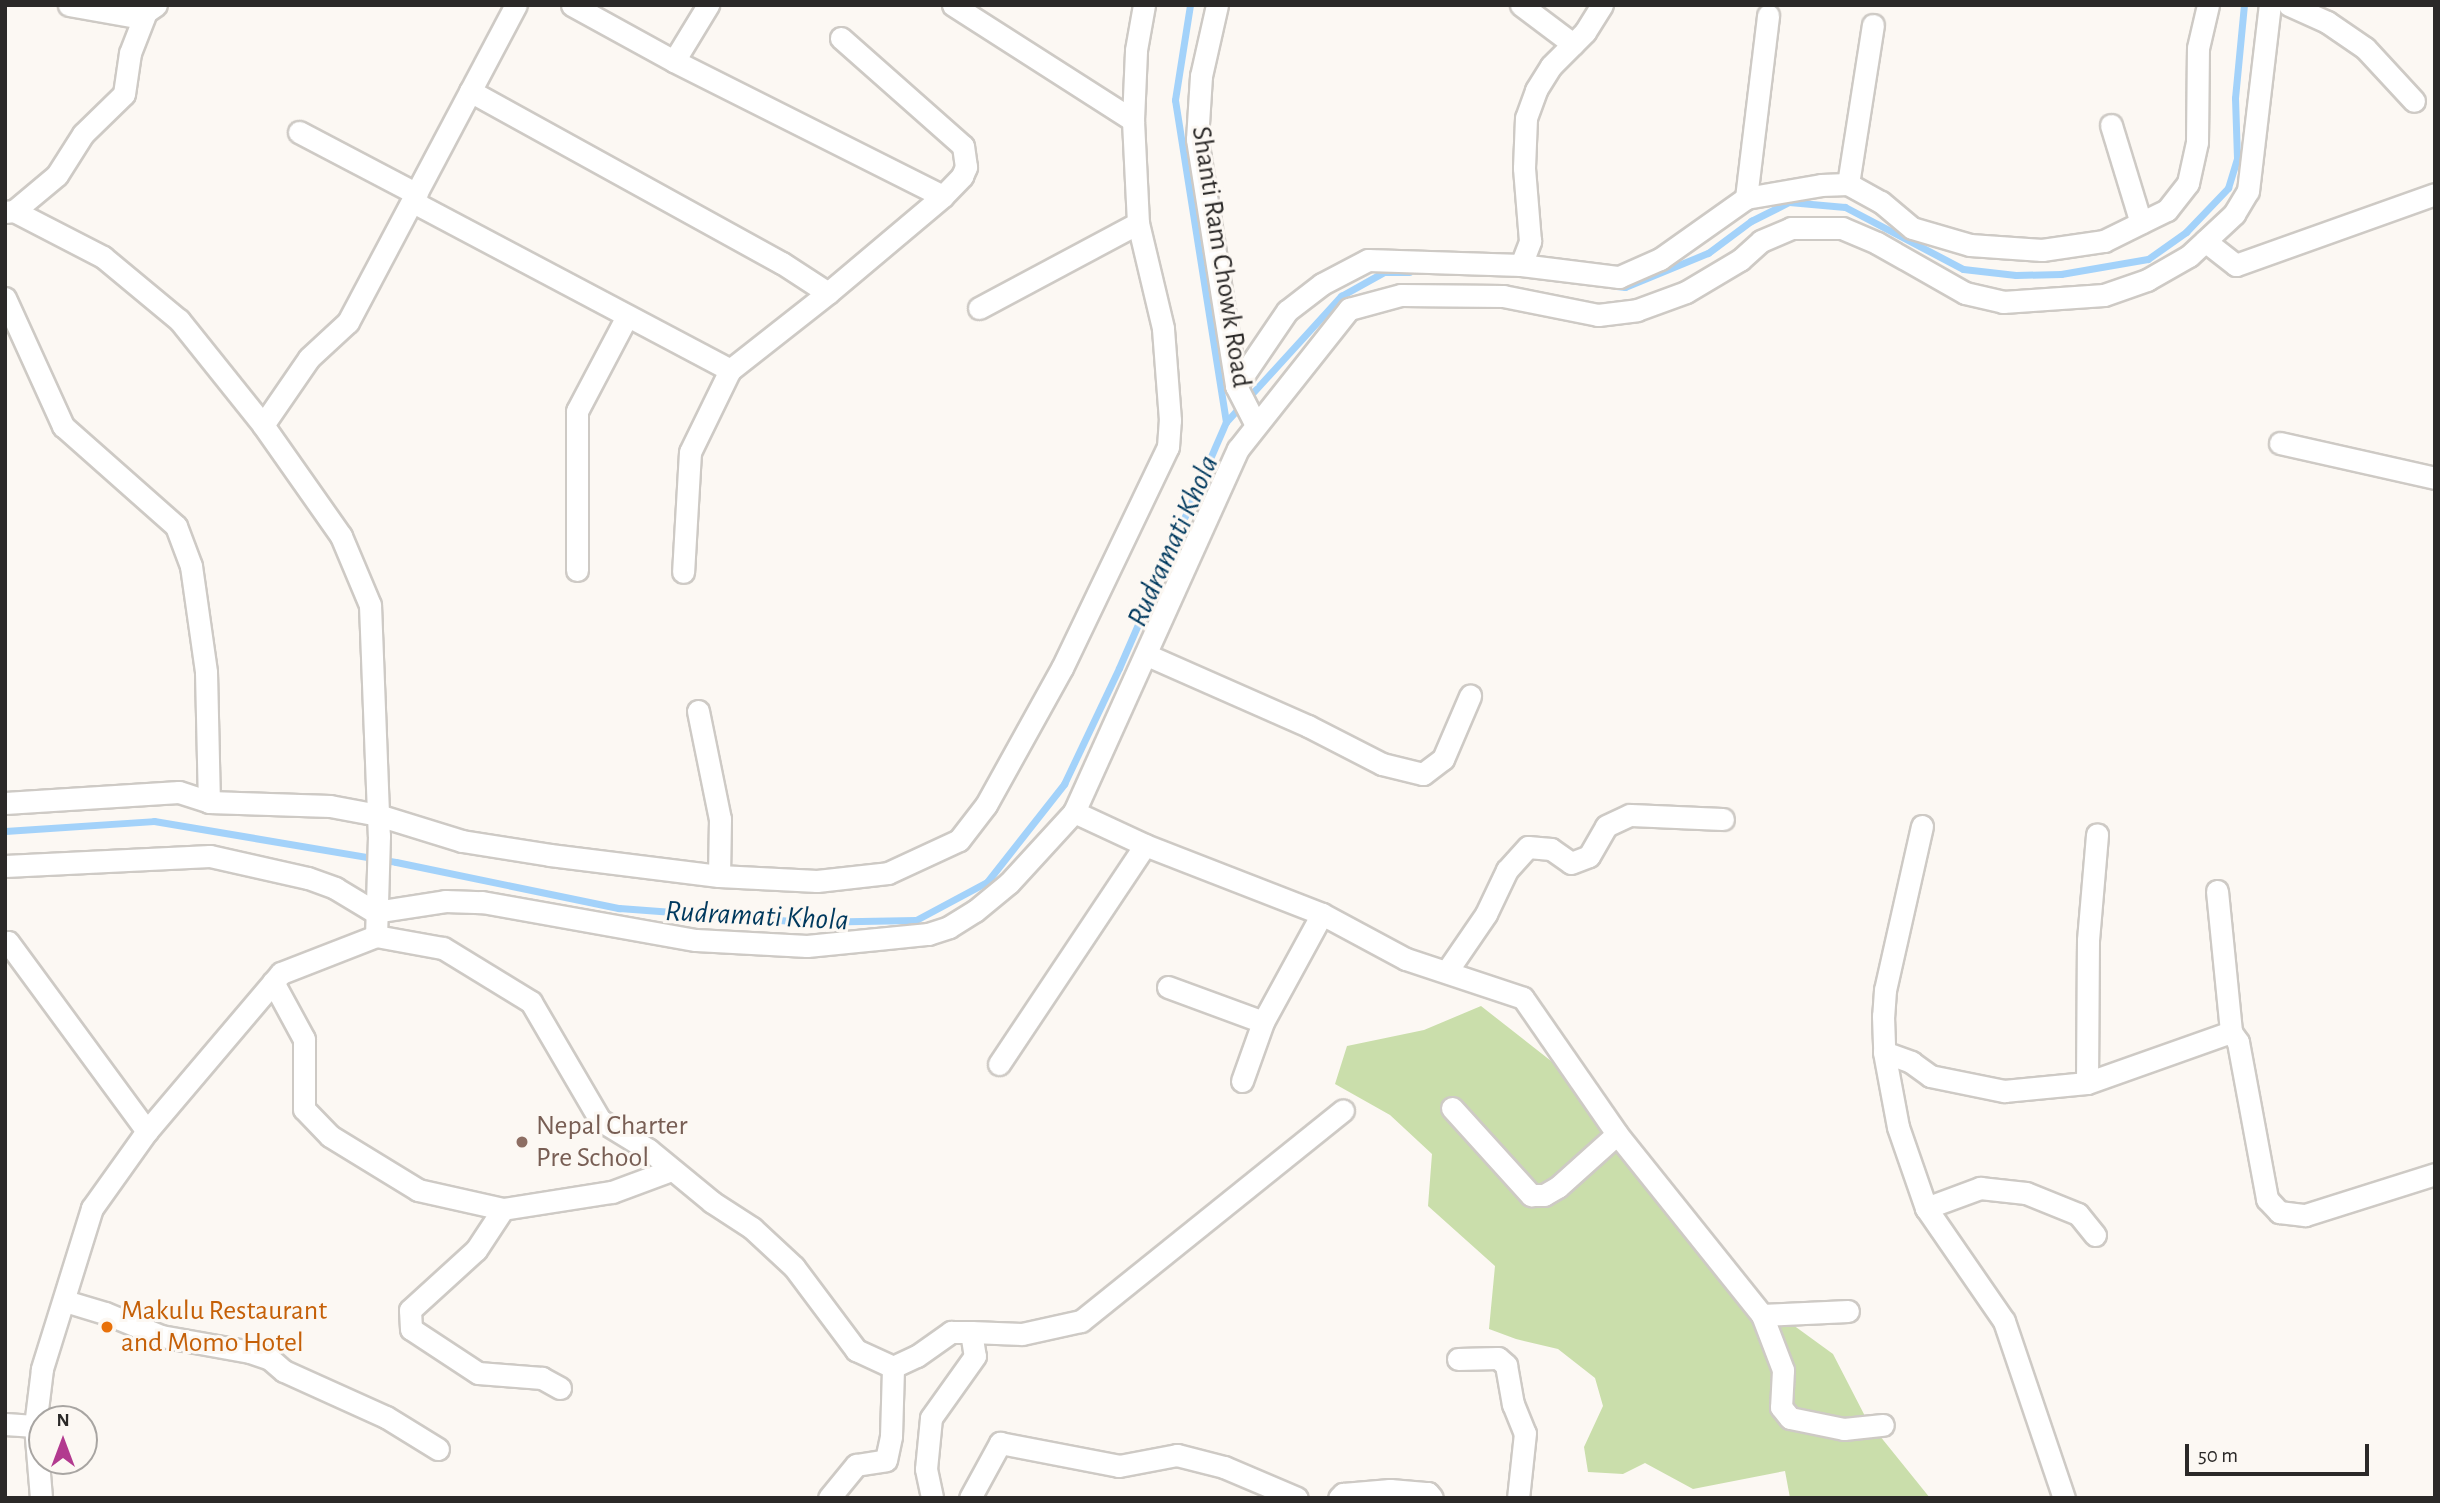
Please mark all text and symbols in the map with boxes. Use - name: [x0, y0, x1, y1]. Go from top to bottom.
- street label: Shanti Ram Chowk Road: [1184, 124, 1258, 390]
- water label: Rudramati Khola: [1119, 450, 1227, 632]
- water label: Rudramati Khola: [664, 893, 850, 939]
- place label: Nepal Charter Pre School: [536, 1109, 688, 1175]
- marker: Nepal Charter Pre School: [514, 1134, 530, 1150]
- place label: Makulu Restaurant and Momo Hotel: [121, 1294, 327, 1360]
- marker: Makulu Restaurant and Momo Hotel: [99, 1319, 115, 1335]
- north arrow: [28, 1405, 98, 1475]
- text: N: [56, 1411, 70, 1430]
- scale bar: [2188, 1430, 2372, 1474]
- text: 50 m: [2198, 1445, 2238, 1466]

